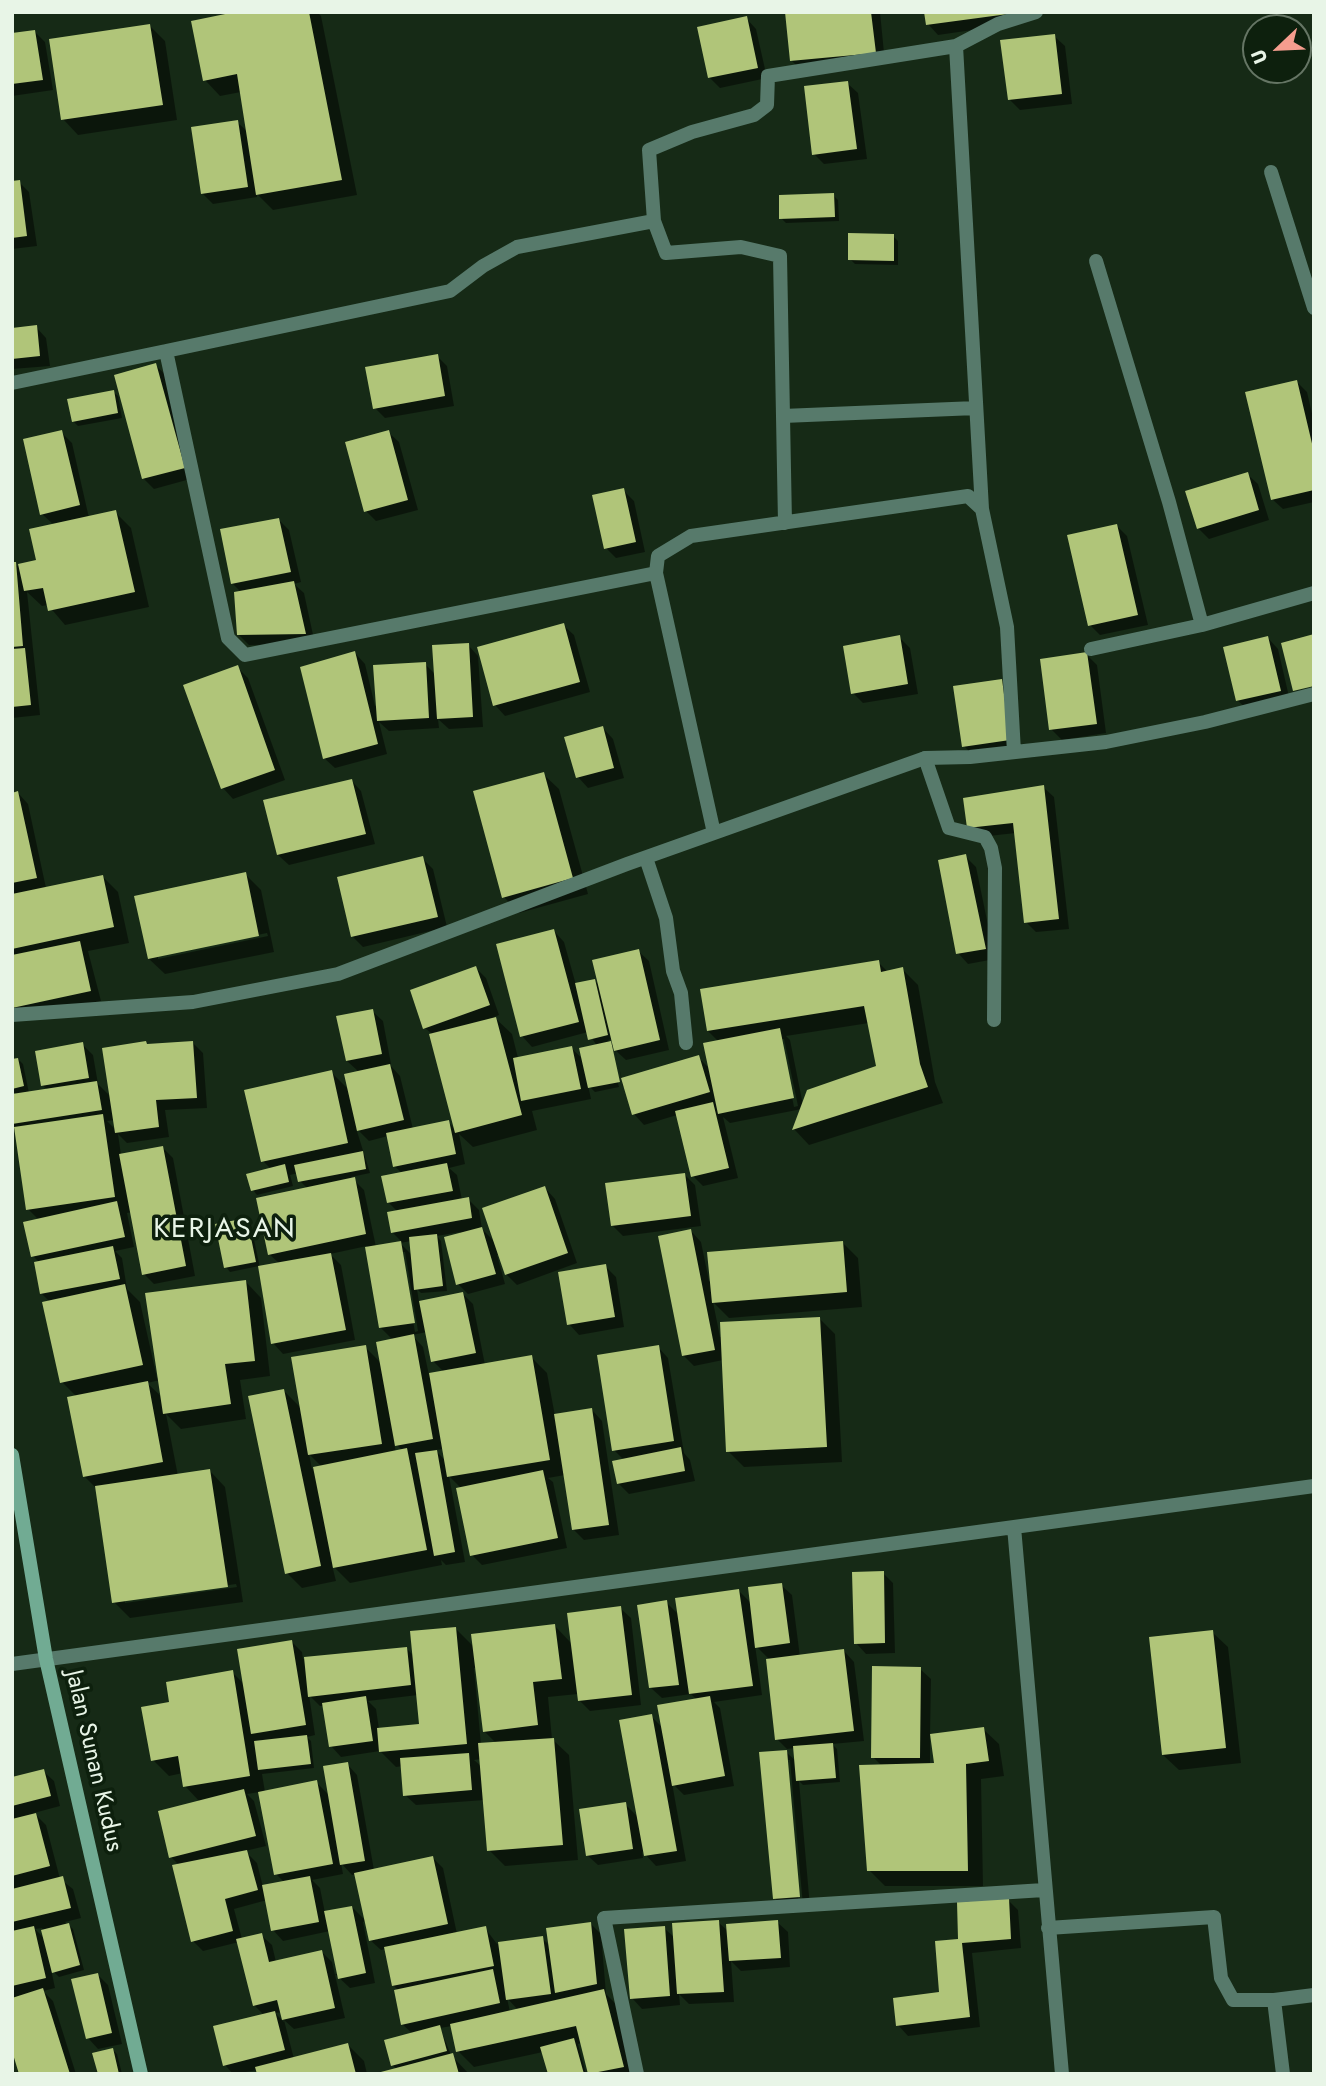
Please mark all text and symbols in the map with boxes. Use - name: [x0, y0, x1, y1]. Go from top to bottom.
- north arrow: [1242, 14, 1312, 84]
- text: U: [1244, 45, 1274, 68]
- district label: KERJASAN: [154, 1213, 296, 1247]
- street label: Jalan Sunan Kudus: [58, 1668, 128, 1854]

